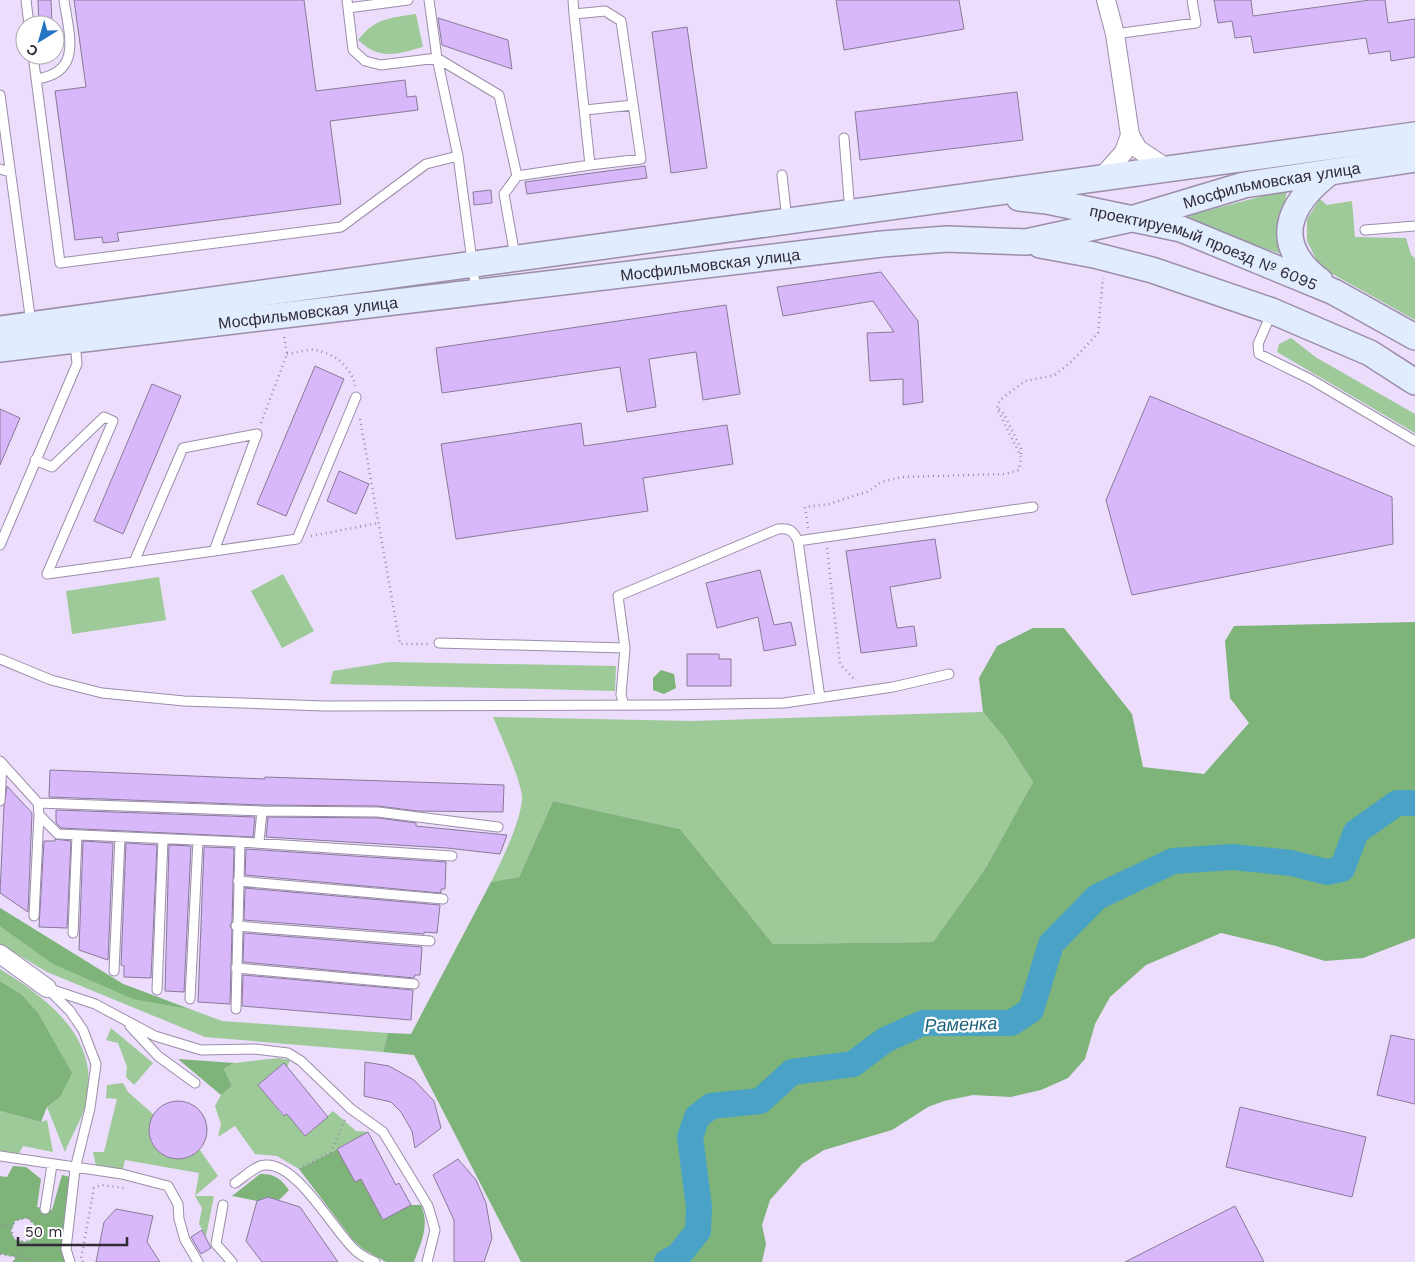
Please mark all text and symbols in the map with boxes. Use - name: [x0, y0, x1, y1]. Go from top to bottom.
- north arrow: [15, 15, 65, 65]
- text: С: [23, 41, 41, 60]
- street label: Мосфильмовская улица: [1181, 158, 1362, 212]
- street label: проектируемый проезд № 6095: [1088, 201, 1320, 294]
- street label: Мосфильмовская улица: [619, 244, 801, 285]
- street label: Мосфильмовская улица: [217, 292, 399, 332]
- water label: Раменка: [924, 1012, 998, 1036]
- scale bar: [18, 1214, 126, 1246]
- text: 50 m: [25, 1223, 62, 1241]

